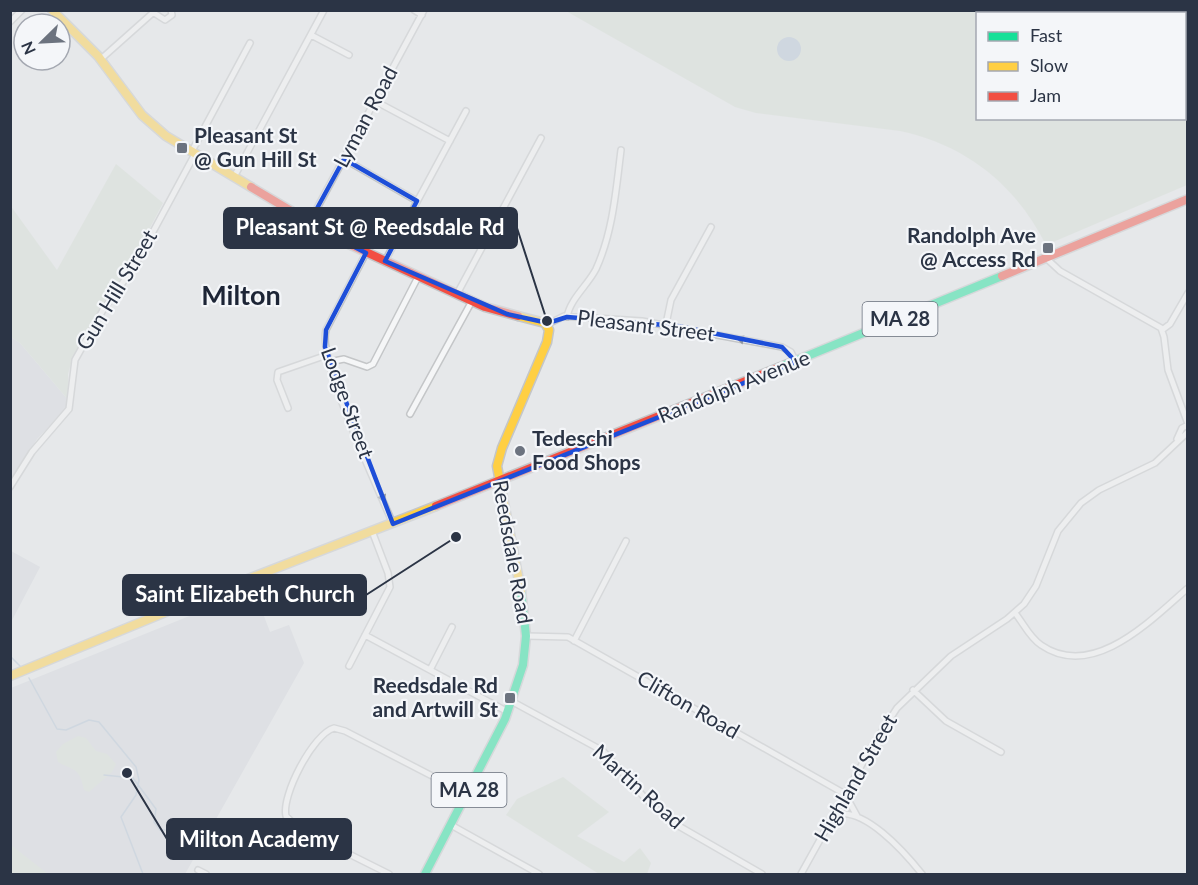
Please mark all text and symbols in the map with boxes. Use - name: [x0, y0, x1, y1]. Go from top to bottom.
- north arrow: [12, 12, 72, 72]
- legend: [976, 12, 1186, 120]
- text: Fast: [1030, 24, 1063, 46]
- text: N: [17, 39, 39, 58]
- text: Slow: [1030, 54, 1068, 76]
- street label: Lyman Road: [328, 61, 402, 171]
- text: Jam: [1030, 84, 1061, 106]
- place label: Pleasant St @ Gun Hill St: [194, 122, 317, 171]
- marker: Pleasant St @ Gun Hill St: [175, 141, 189, 155]
- callout: Pleasant St @ Reedsdale Rd: [224, 208, 517, 248]
- text: Pleasant St @ Reedsdale Rd: [236, 213, 504, 240]
- place label: Randolph Ave @ Access Rd: [907, 222, 1036, 271]
- street label: Gun Hill Street: [70, 224, 162, 354]
- marker: Randolph Ave @ Access Rd: [1041, 241, 1055, 255]
- district label: Milton: [201, 278, 281, 311]
- road number: MA 28: [862, 302, 938, 336]
- street label: Pleasant Street: [576, 304, 717, 345]
- one-way arrow: [736, 335, 755, 344]
- street label: Lodge Street: [317, 344, 380, 462]
- street label: Randolph Avenue: [654, 344, 813, 427]
- place label: Tedeschi Food Shops: [532, 425, 641, 474]
- marker: Tedeschi Food Shops: [513, 444, 527, 458]
- street label: Reedsdale Road: [489, 478, 538, 626]
- one-way arrow: [377, 485, 386, 503]
- callout: Saint Elizabeth Church: [123, 575, 366, 615]
- text: Saint Elizabeth Church: [135, 580, 355, 607]
- street label: Clifton Road: [633, 664, 744, 743]
- place label: Reedsdale Rd and Artwill St: [372, 672, 498, 721]
- marker: Reedsdale Rd and Artwill St: [503, 691, 517, 705]
- street label: Highland Street: [808, 709, 902, 845]
- street label: Martin Road: [588, 738, 690, 833]
- road number: MA 28: [432, 773, 506, 807]
- callout: Milton Academy: [167, 819, 351, 859]
- text: Milton Academy: [179, 825, 339, 852]

